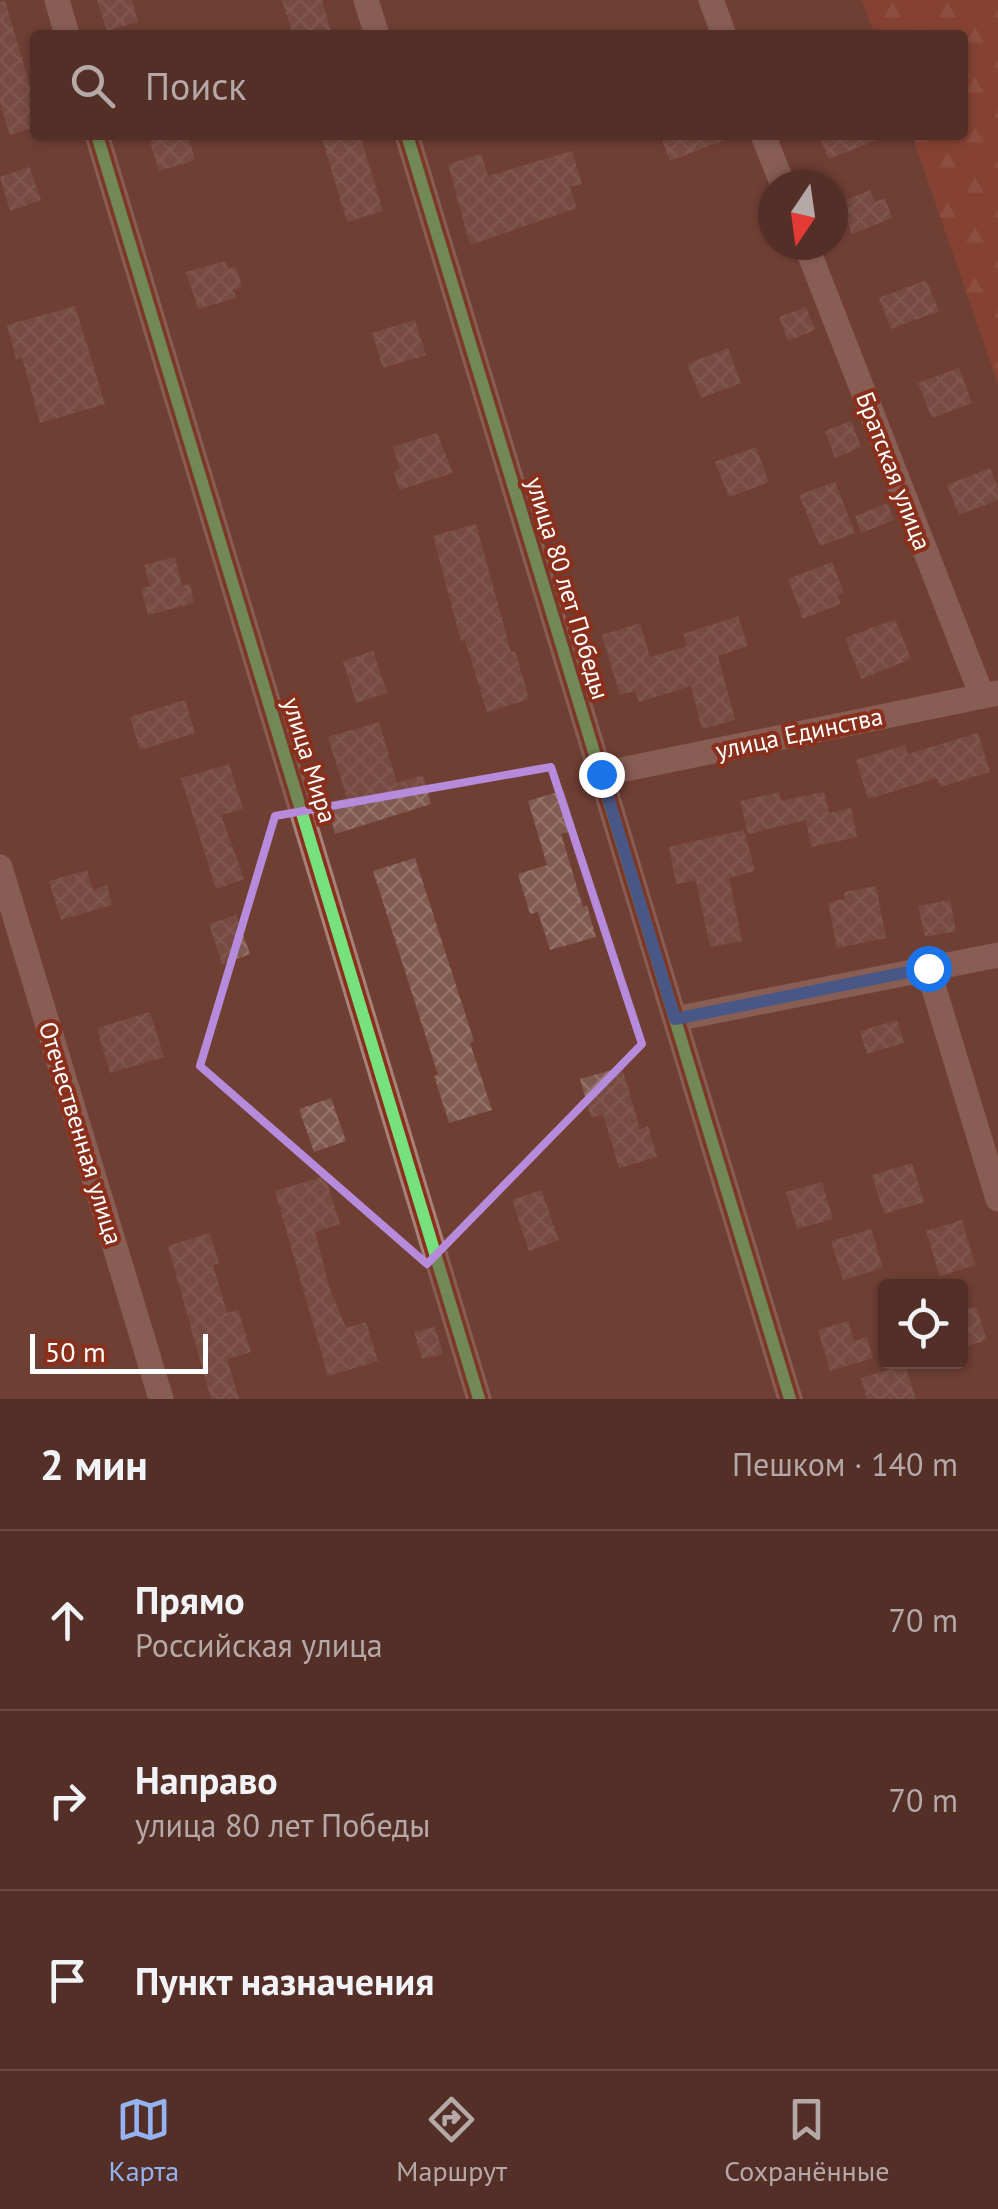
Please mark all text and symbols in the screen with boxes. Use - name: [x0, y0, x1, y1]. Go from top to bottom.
- search box: [30, 30, 968, 140]
- icon: search: [65, 58, 120, 113]
- text: Поиск: [145, 61, 246, 110]
- north arrow: [758, 170, 848, 260]
- street label: Братская улица: [849, 387, 939, 555]
- street label: улица 80 лет Победы: [519, 473, 617, 703]
- street label: улица Мира: [276, 693, 344, 827]
- street label: улица Единства: [712, 700, 886, 766]
- route end: [579, 752, 625, 798]
- route start: [906, 946, 952, 992]
- street label: Отечественная улица: [32, 1018, 130, 1248]
- map controls: [878, 1279, 968, 1369]
- button: locate: [878, 1279, 968, 1369]
- scale bar: [30, 1329, 208, 1374]
- text: 50 m: [45, 1333, 106, 1370]
- text: 2 мин: [40, 1437, 148, 1492]
- text: Пешком · 140 m: [732, 1443, 958, 1485]
- text: Прямо: [135, 1575, 245, 1624]
- icon: ahead: [40, 1593, 95, 1648]
- text: 70 m: [889, 1599, 958, 1641]
- text: Российская улица: [135, 1624, 383, 1666]
- text: Направо: [135, 1755, 278, 1804]
- icon: right: [40, 1773, 95, 1828]
- text: 70 m: [889, 1779, 958, 1821]
- text: улица 80 лет Победы: [135, 1804, 430, 1846]
- icon: arrive: [40, 1953, 95, 2008]
- text: Пункт назначения: [135, 1956, 434, 2005]
- tab: Карта: [109, 2092, 179, 2189]
- tab: Маршрут: [396, 2092, 507, 2189]
- tab: Сохранённые: [724, 2092, 889, 2189]

